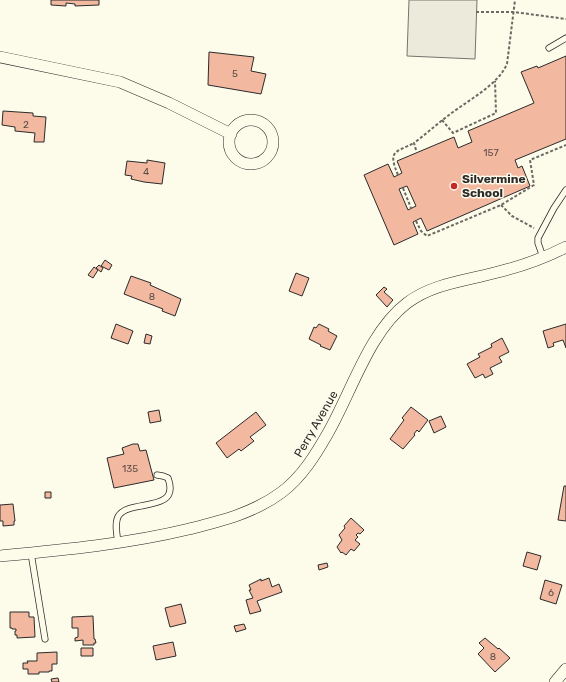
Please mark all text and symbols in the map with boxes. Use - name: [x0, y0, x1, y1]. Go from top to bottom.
- house number: 5: [232, 68, 238, 80]
- house number: 2: [23, 119, 29, 131]
- house number: 157: [483, 147, 499, 159]
- house number: 4: [143, 166, 149, 178]
- place label: Silvermine School: [462, 172, 526, 200]
- marker: Silvermine School: [449, 181, 459, 191]
- house number: 8: [149, 291, 155, 303]
- street label: Perry Avenue: [291, 388, 341, 460]
- house number: 135: [122, 463, 138, 475]
- house number: 6: [548, 587, 554, 599]
- house number: 8: [490, 651, 496, 663]

